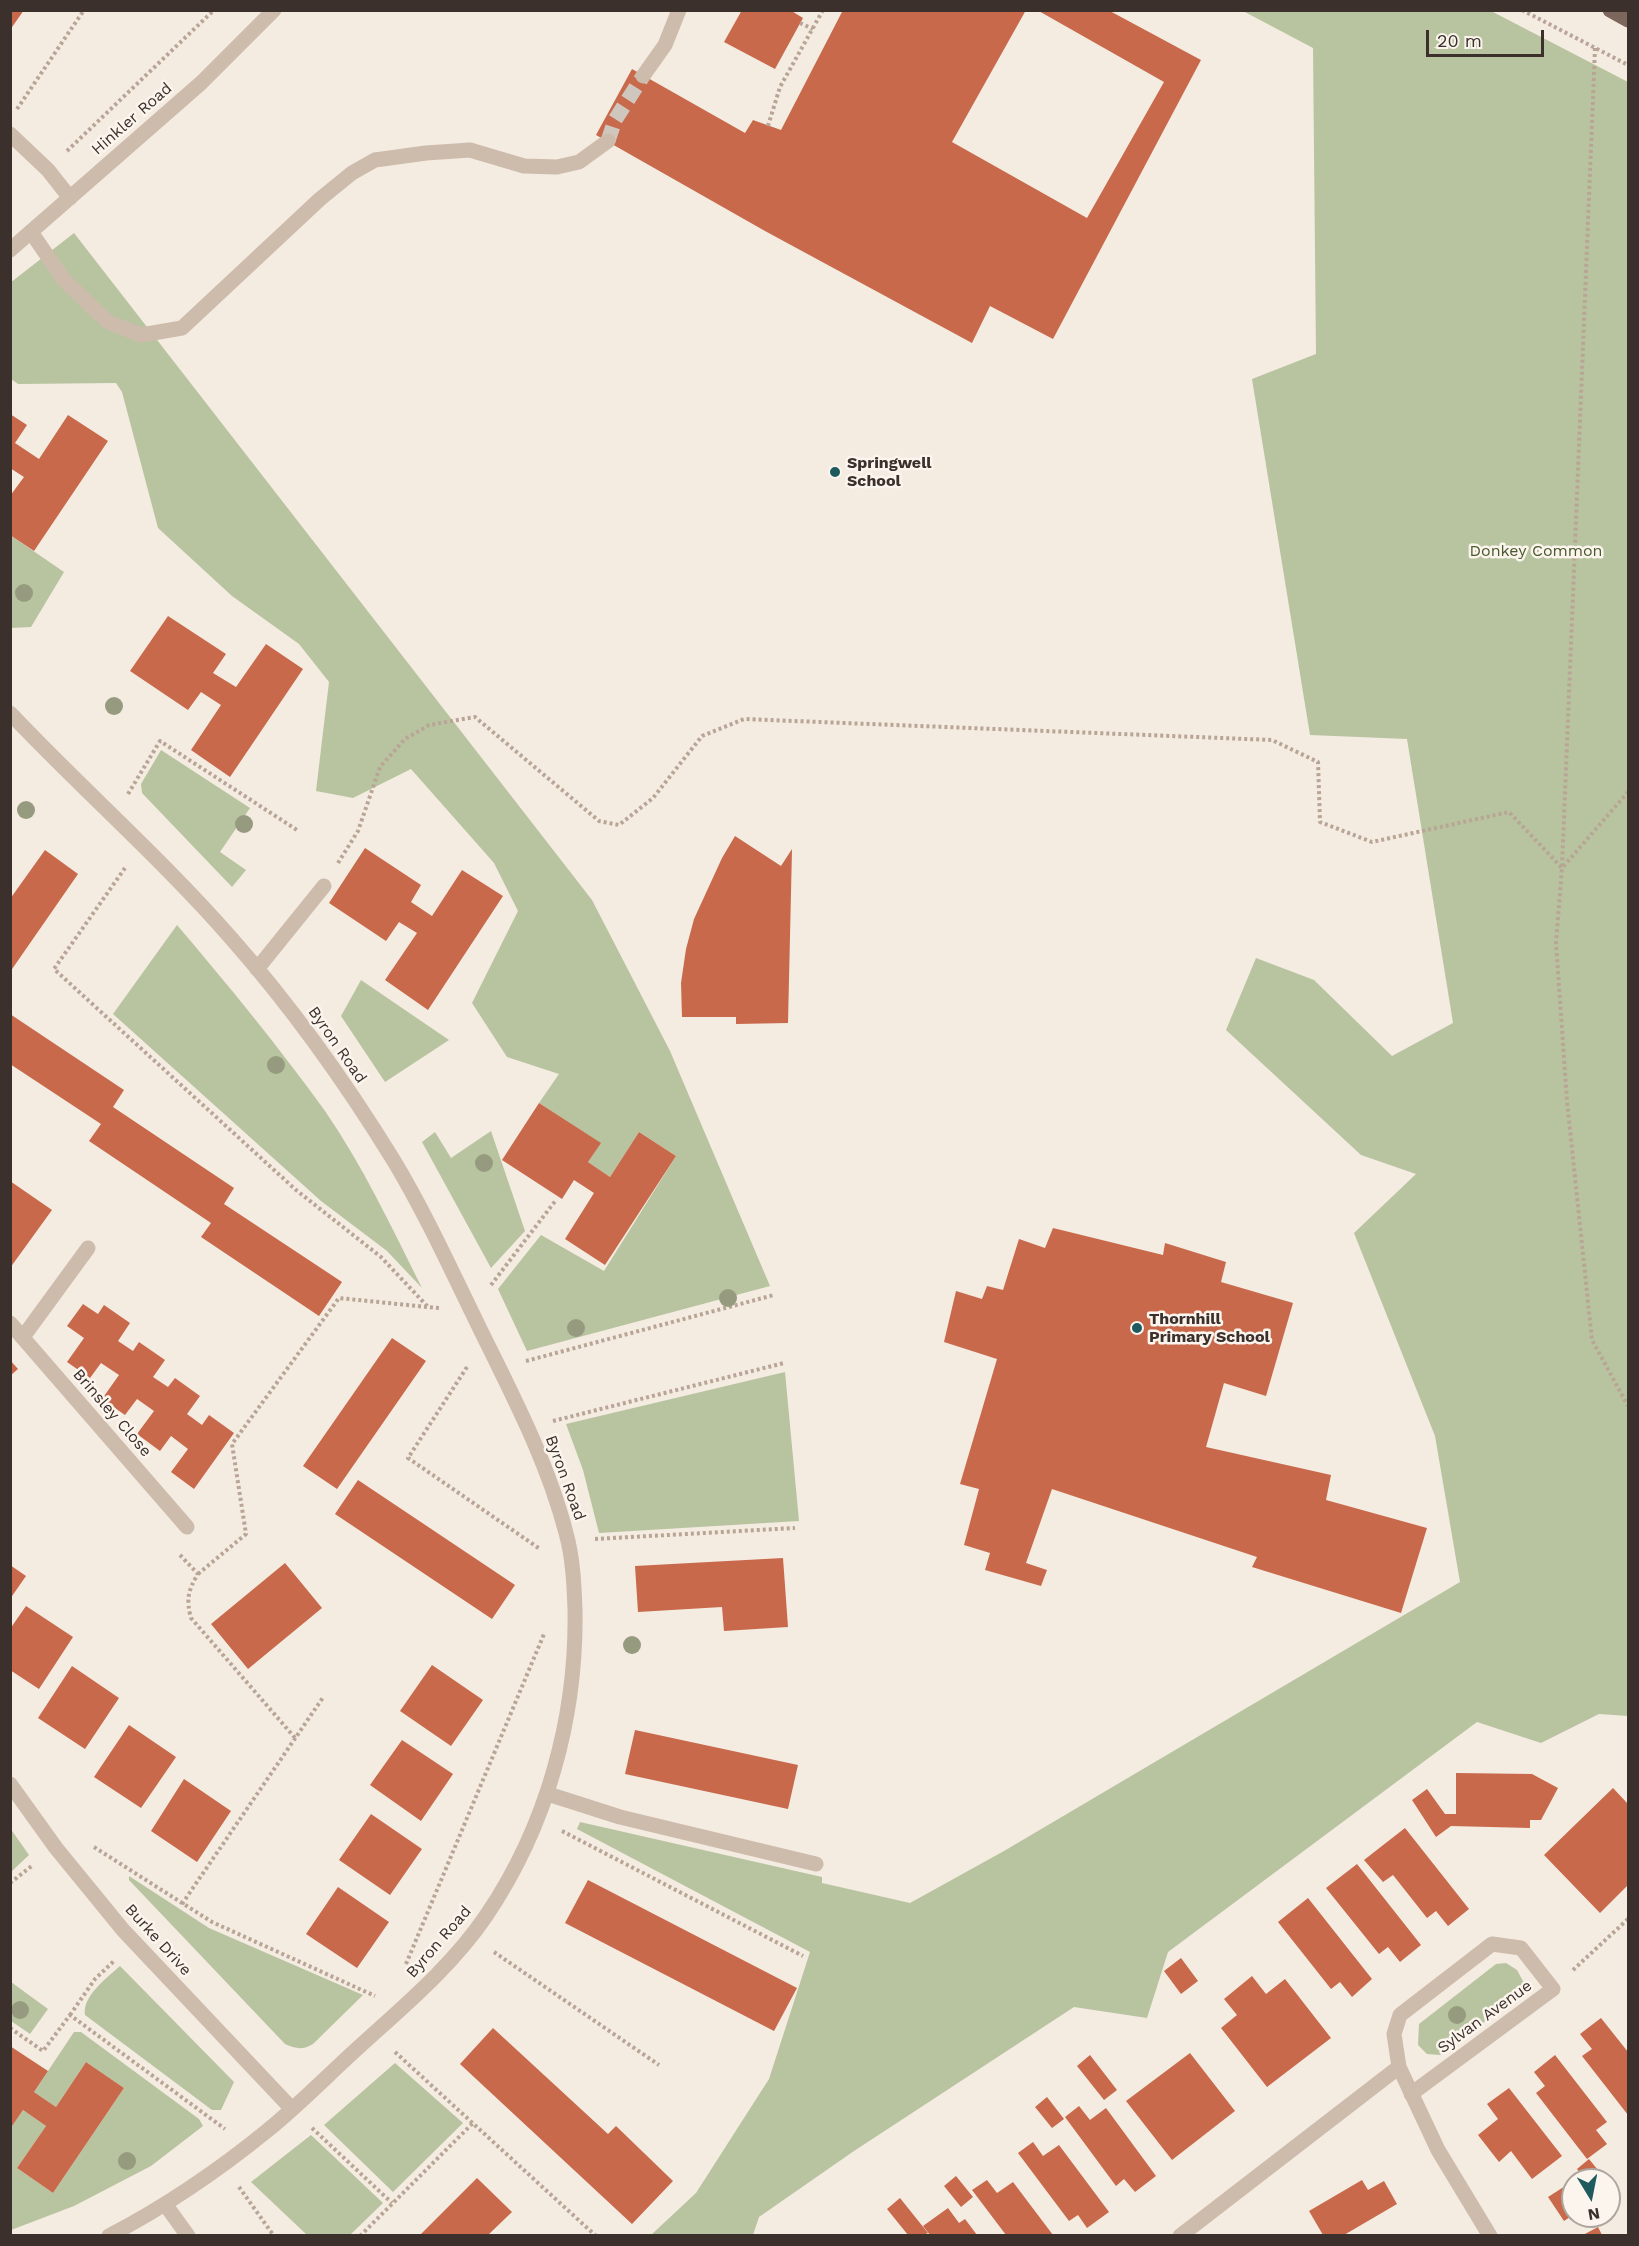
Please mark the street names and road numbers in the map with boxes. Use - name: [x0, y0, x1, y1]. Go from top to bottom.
- street label: Hinkler Road: [88, 79, 176, 159]
- street label: Byron Road: [304, 1003, 370, 1087]
- street label: Brinsley Close: [69, 1365, 155, 1461]
- street label: Byron Road: [541, 1433, 589, 1523]
- street label: Burke Drive: [121, 1900, 195, 1980]
- street label: Byron Road: [403, 1902, 475, 1982]
- street label: Sylvan Avenue: [1434, 1976, 1536, 2058]

